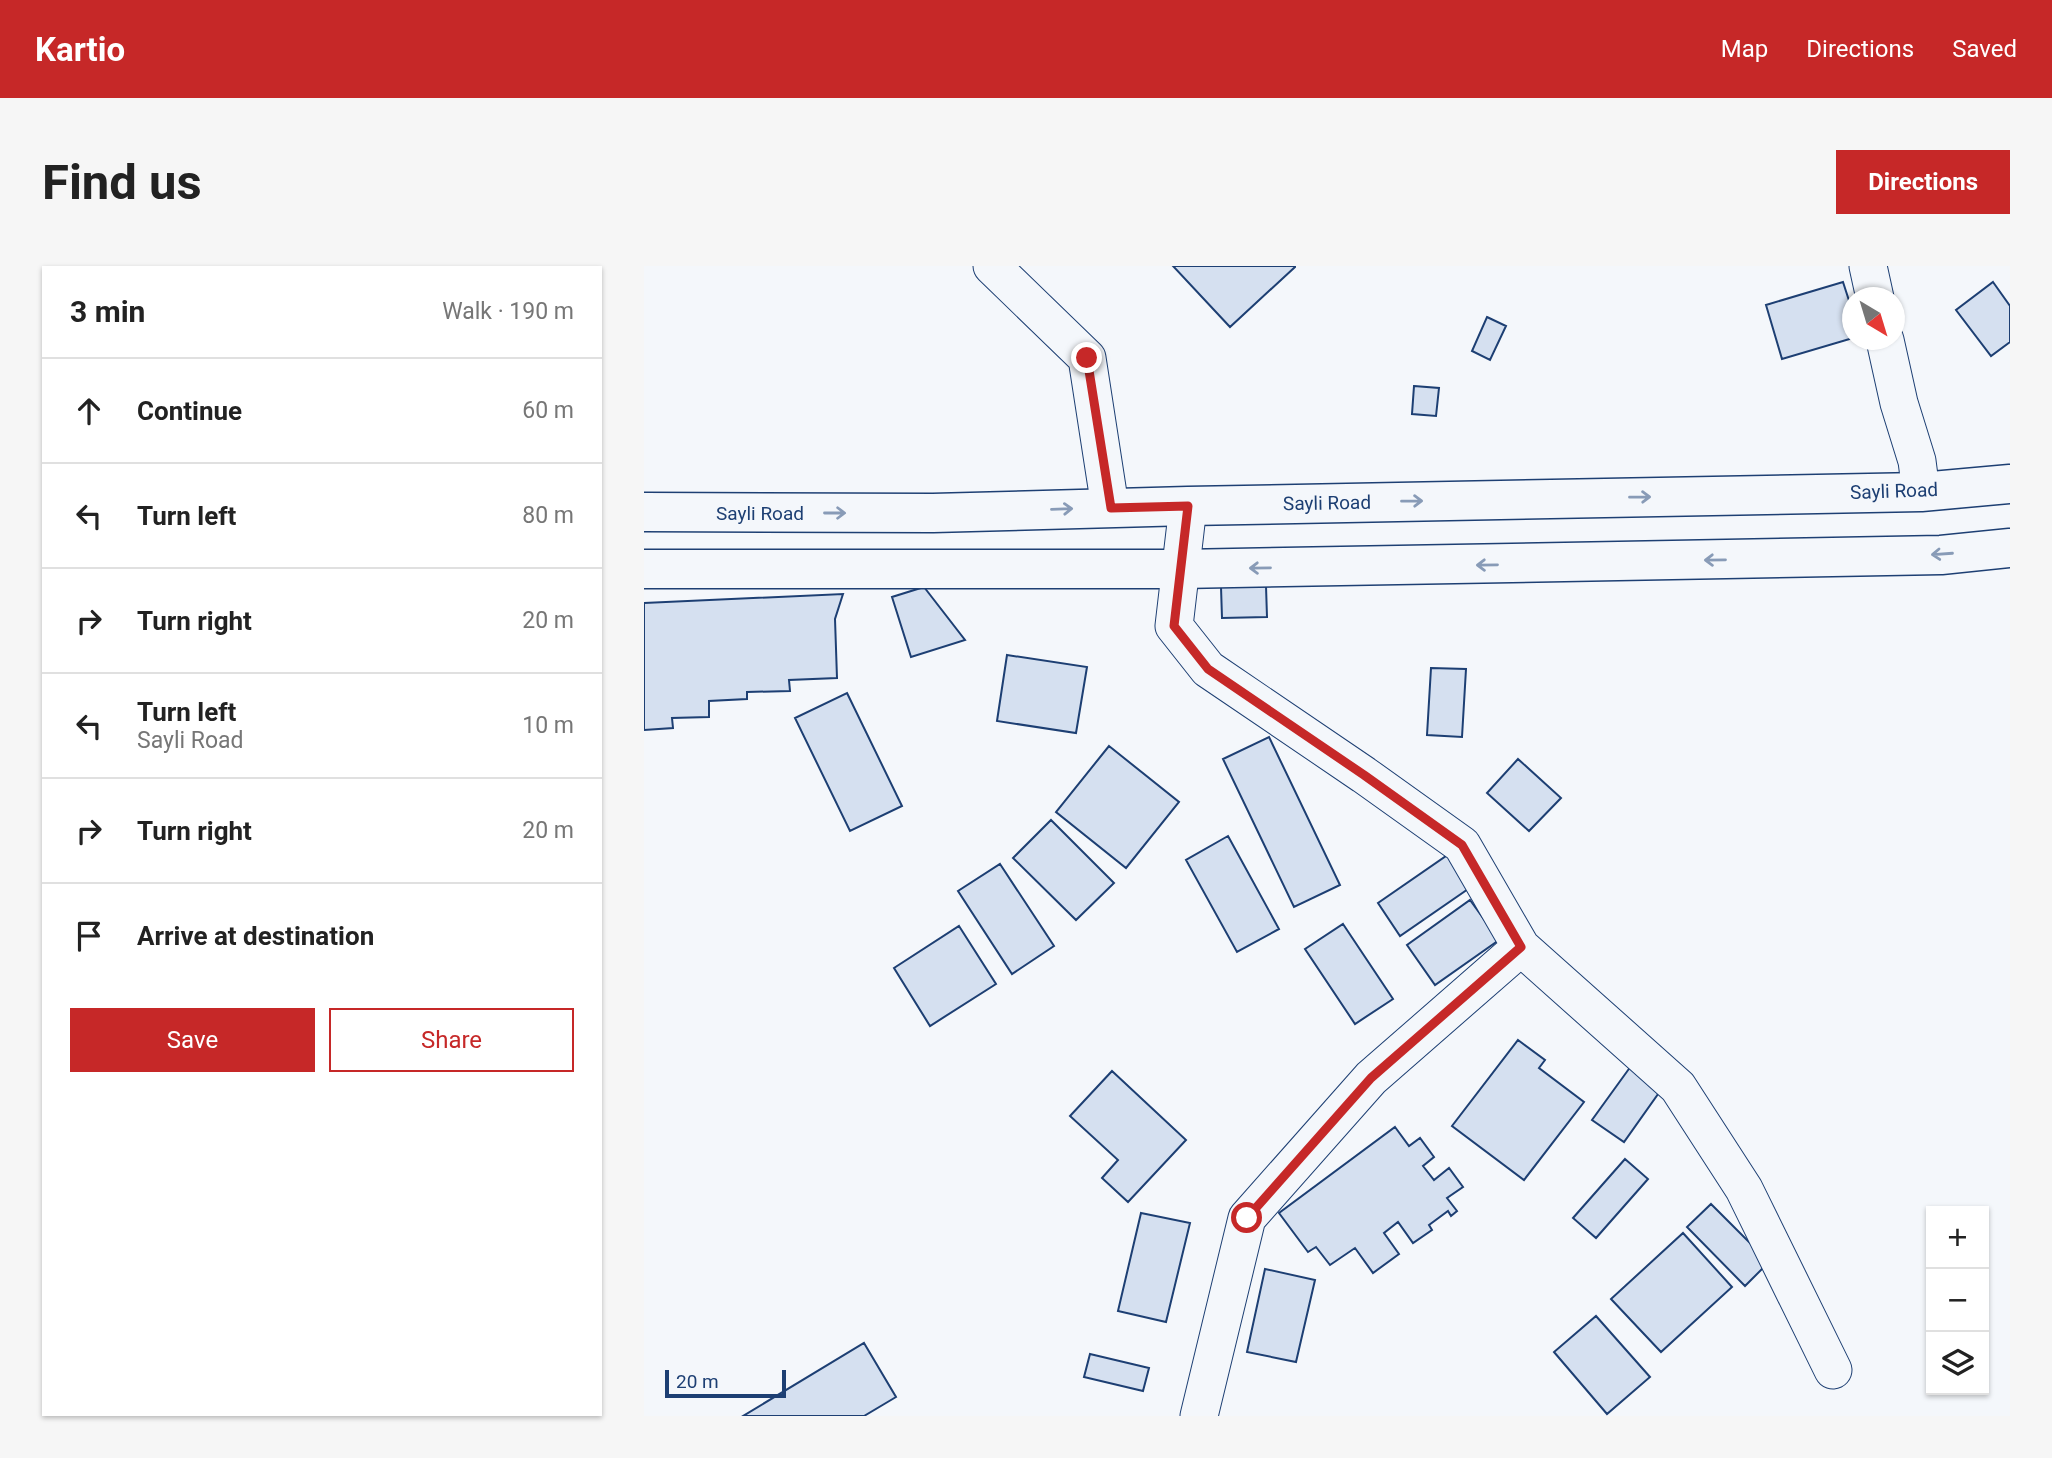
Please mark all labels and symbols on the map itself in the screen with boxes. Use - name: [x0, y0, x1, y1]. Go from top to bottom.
- north arrow: [1842, 287, 1905, 350]
- route end: [1071, 342, 1102, 373]
- street label: Sayli Road: [1850, 478, 1938, 504]
- one-way arrow: [1628, 490, 1651, 504]
- street label: Sayli Road: [1283, 491, 1371, 515]
- one-way arrow: [1400, 495, 1423, 508]
- street label: Sayli Road: [716, 502, 804, 525]
- one-way arrow: [1050, 502, 1073, 516]
- one-way arrow: [823, 506, 846, 520]
- one-way arrow: [1931, 548, 1954, 561]
- one-way arrow: [1703, 553, 1726, 567]
- one-way arrow: [1476, 558, 1499, 571]
- one-way arrow: [1248, 561, 1271, 575]
- route start: [1231, 1202, 1262, 1233]
- scale bar: [665, 1367, 786, 1399]

